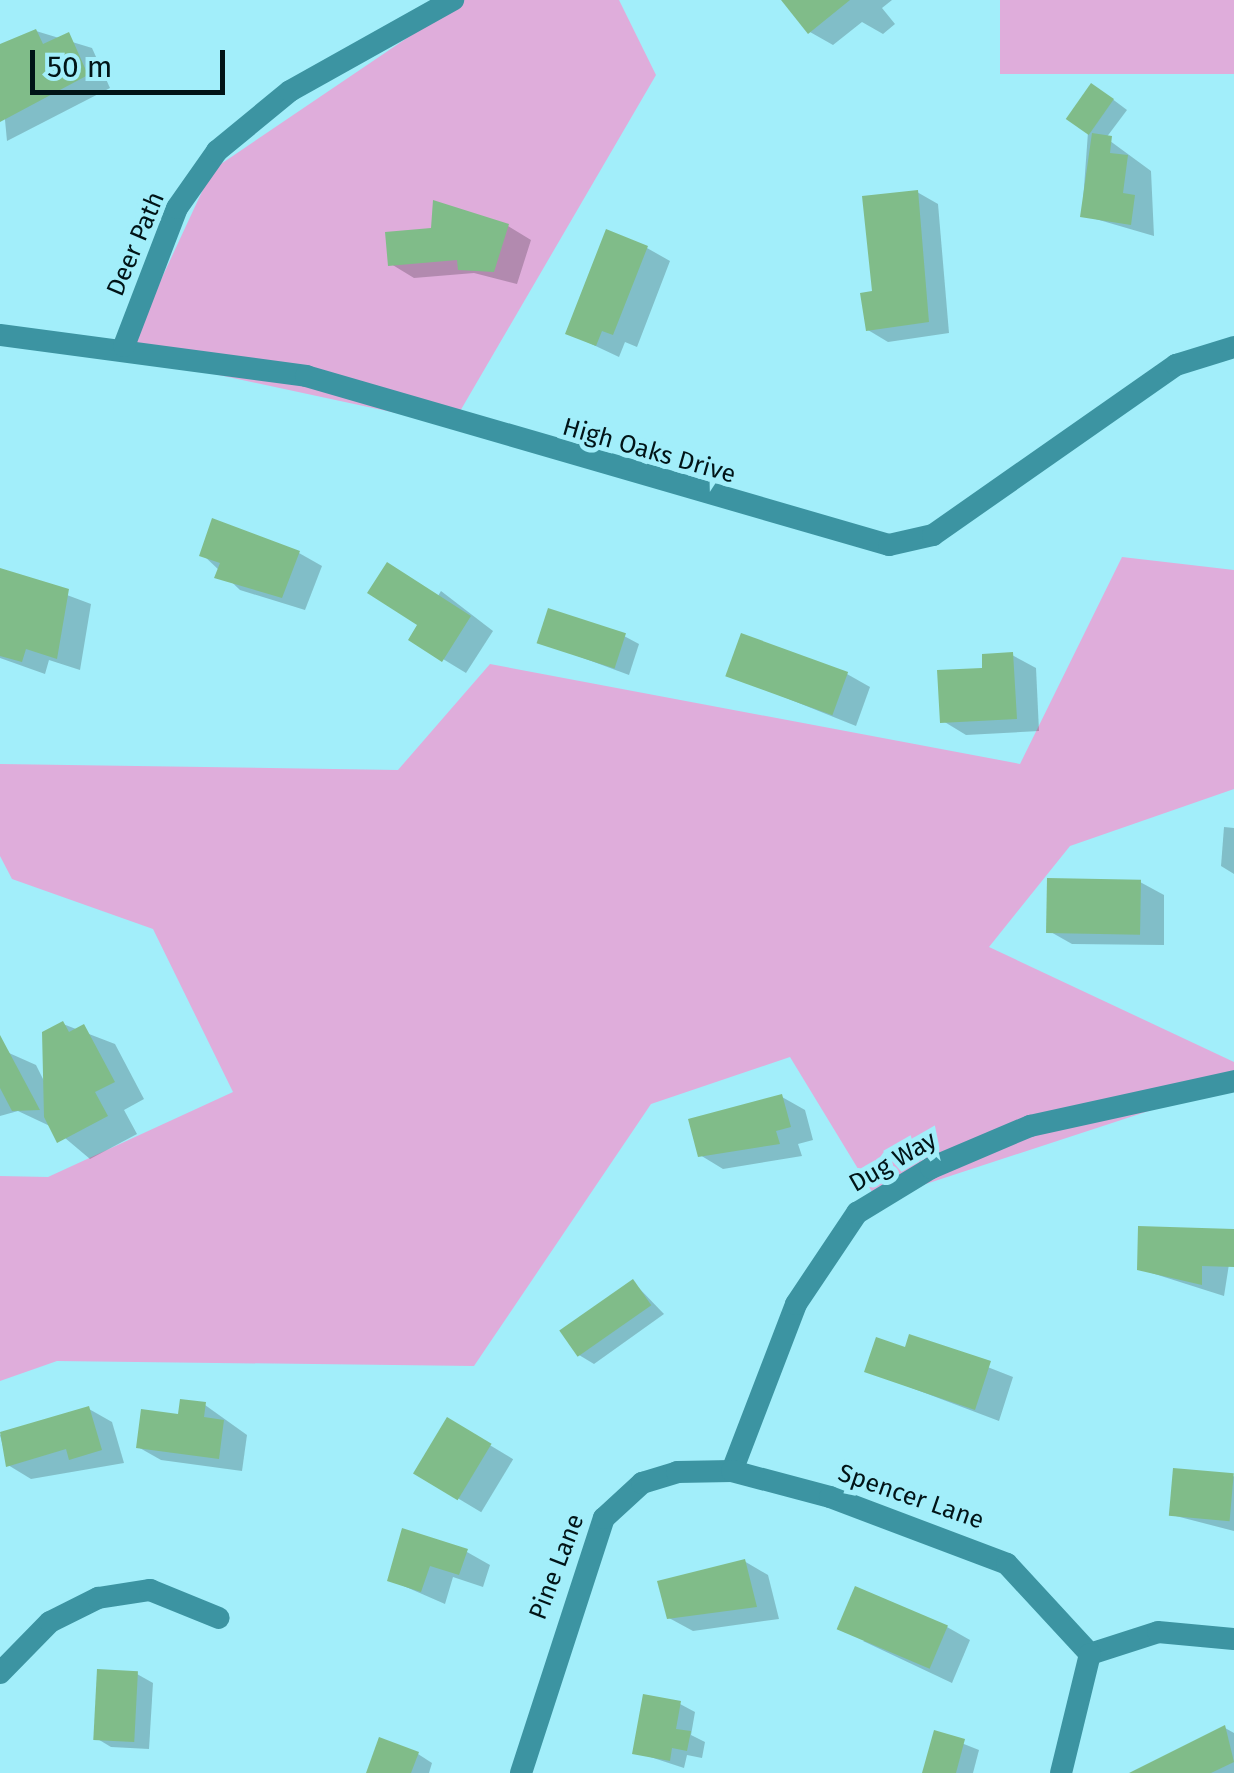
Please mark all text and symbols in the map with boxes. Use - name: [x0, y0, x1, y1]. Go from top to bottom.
- scale bar: [35, 30, 230, 92]
- text: 50 m: [47, 49, 112, 85]
- street label: Deer Path: [101, 187, 171, 301]
- street label: High Oaks Drive: [559, 412, 739, 490]
- street label: Dug Way: [844, 1125, 942, 1199]
- street label: Spencer Lane: [834, 1458, 988, 1536]
- street label: Pine Lane: [523, 1510, 591, 1624]

